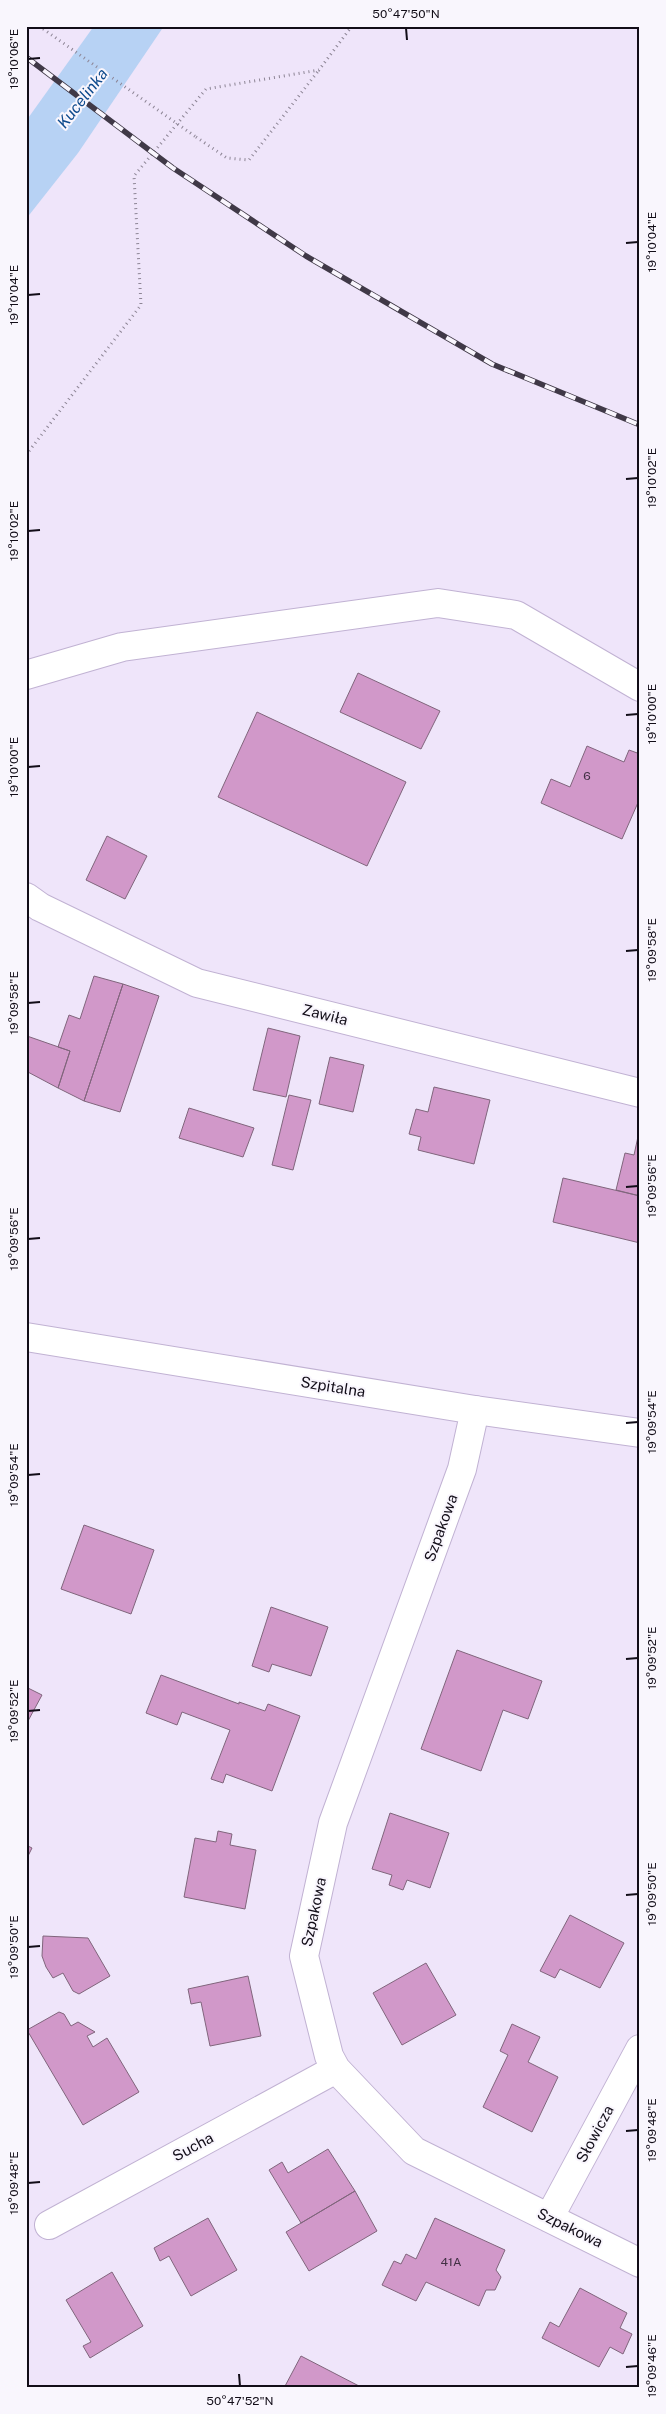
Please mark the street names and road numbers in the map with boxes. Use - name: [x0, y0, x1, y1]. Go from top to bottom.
- street label: Zawiła: [300, 1001, 350, 1028]
- street label: Szpitalna: [300, 1373, 367, 1400]
- street label: Szpakowa: [420, 1492, 461, 1564]
- street label: Szpakowa: [298, 1876, 329, 1948]
- street label: Słowicza: [572, 2102, 617, 2165]
- street label: Sucha: [169, 2129, 216, 2164]
- street label: Szpakowa: [535, 2204, 606, 2251]

